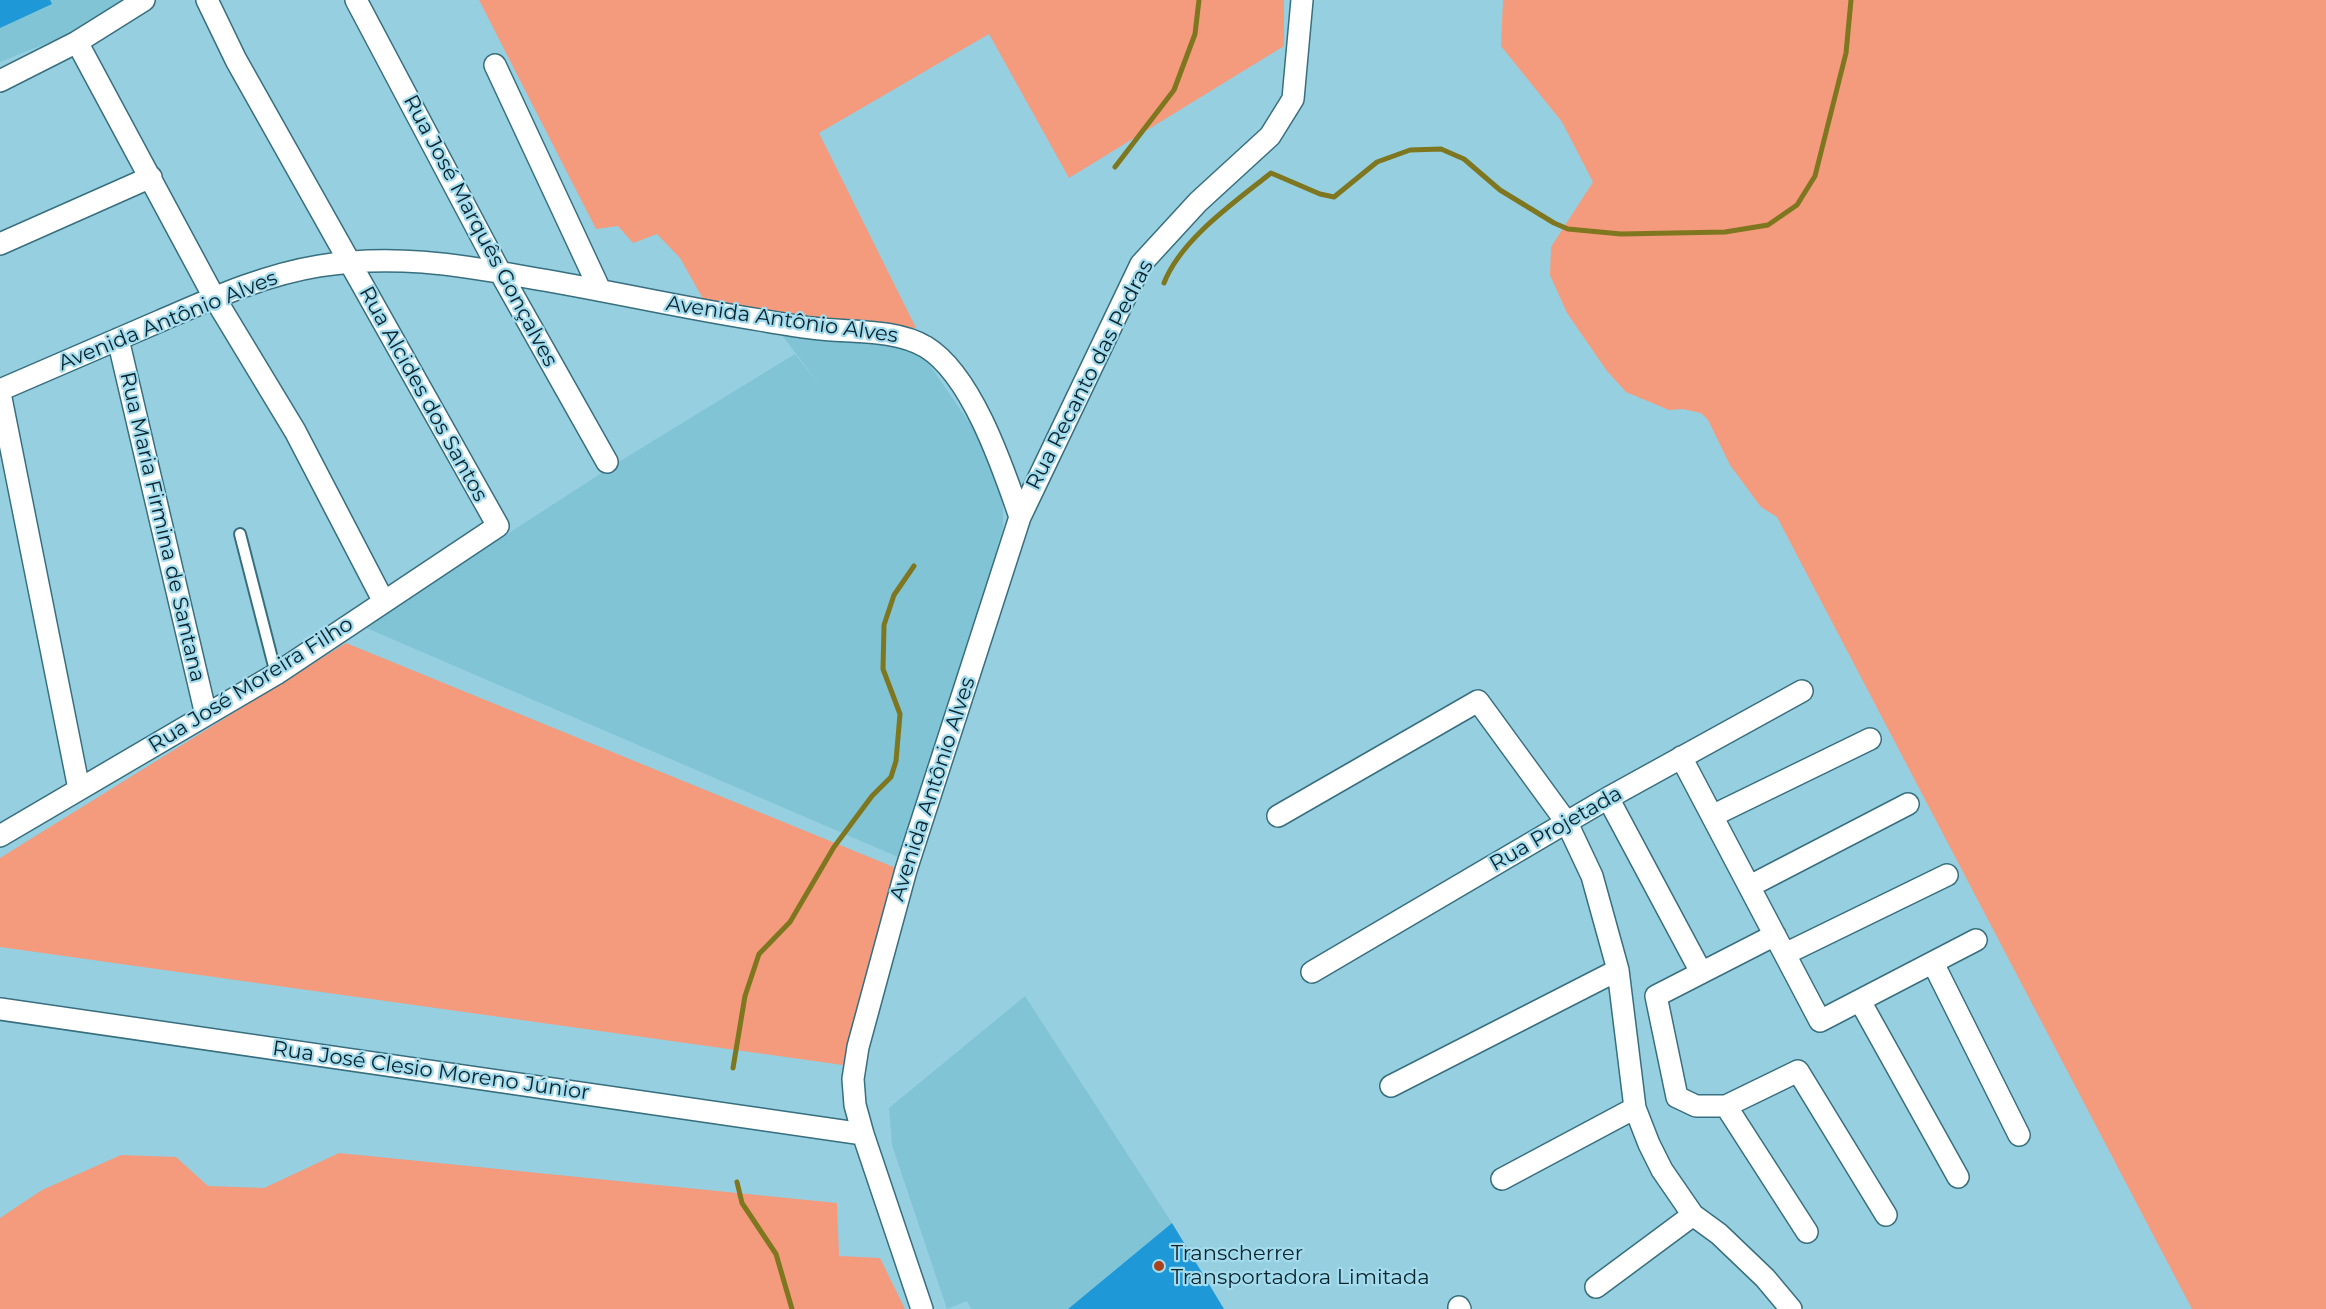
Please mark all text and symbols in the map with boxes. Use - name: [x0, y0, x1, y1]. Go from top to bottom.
- street label: Rua José Marquês Gonçalves: [397, 91, 563, 371]
- street label: Rua Recanto das Pedras: [1021, 256, 1159, 494]
- street label: Avenida Antônio Alves: [55, 265, 281, 377]
- street label: Rua Alcides dos Santos: [353, 282, 493, 506]
- street label: Avenida Antônio Alves: [664, 291, 900, 349]
- street label: Rua Maria Firmina de Santana: [114, 369, 210, 685]
- street label: Rua José Moreira Filho: [144, 612, 358, 758]
- street label: Avenida Antônio Alves: [885, 674, 981, 904]
- street label: Rua Projetada: [1485, 781, 1627, 877]
- street label: Rua José Clesio Moreno Júnior: [271, 1036, 591, 1106]
- place label: Transcherrer Transportadora Limitada: [1171, 1241, 1430, 1291]
- marker: Transcherrer Transportadora Limitada: [1152, 1259, 1166, 1273]

